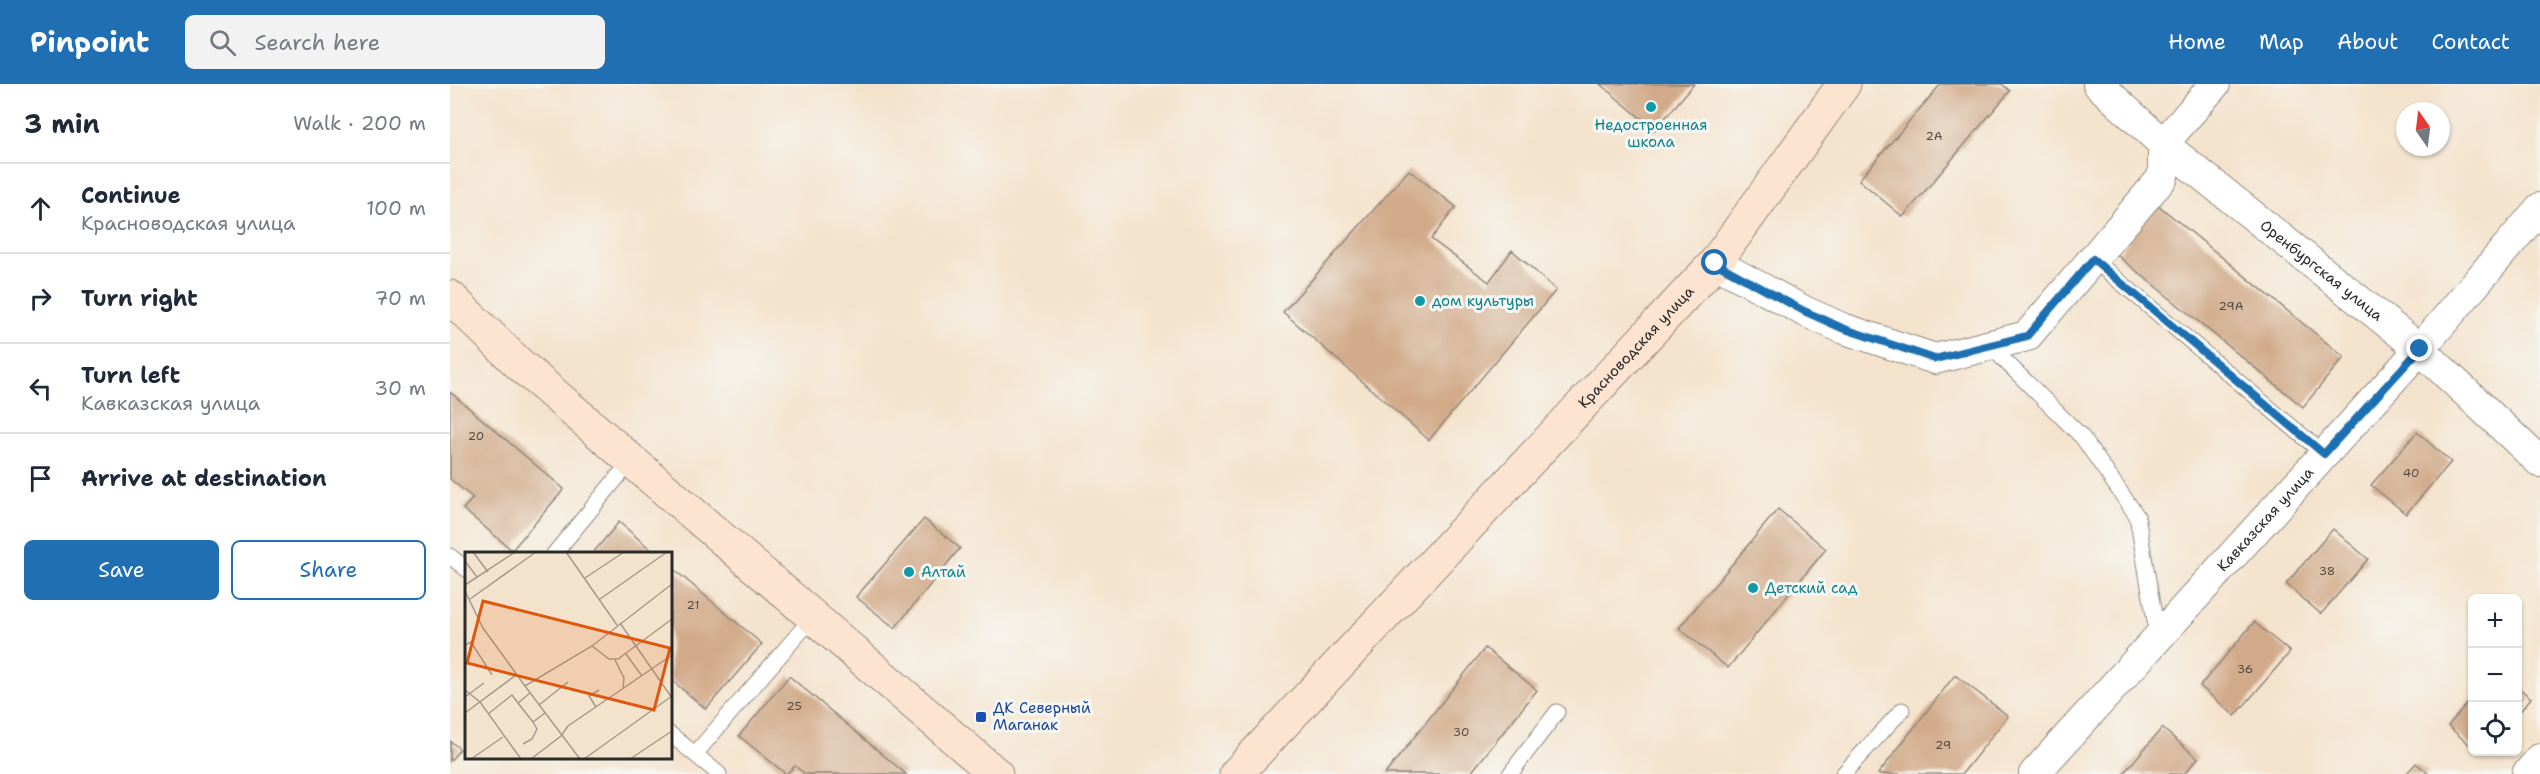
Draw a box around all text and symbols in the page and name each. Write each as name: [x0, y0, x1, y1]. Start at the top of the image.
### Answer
search box: [185, 15, 605, 69]
text: Pinpoint: [30, 23, 149, 61]
icon: search: [206, 26, 239, 59]
text: Search here: [254, 28, 380, 57]
text: Home: [2168, 28, 2226, 56]
text: Map: [2259, 28, 2304, 56]
text: About: [2337, 28, 2398, 56]
text: Contact: [2431, 28, 2510, 56]
marker: Недостроенная школа: [1644, 100, 1658, 114]
north arrow: [2396, 102, 2450, 156]
text: 3 min: [24, 106, 100, 141]
text: Walk · 200 m: [293, 110, 426, 136]
place label: Недостроенная школа: [1594, 115, 1708, 152]
house number: 2А: [1925, 128, 1943, 144]
text: Continue: [81, 181, 181, 210]
icon: ahead: [24, 192, 57, 225]
text: 100 m: [366, 195, 426, 221]
text: Красноводская улица: [81, 210, 296, 236]
street label: Оренбургская улица: [2256, 215, 2387, 326]
route start: [1701, 249, 1727, 275]
street label: Красноводская улица: [1574, 281, 1699, 413]
icon: right: [24, 282, 57, 315]
text: Turn right: [81, 284, 198, 313]
text: 70 m: [374, 285, 426, 311]
place label: дом культуры: [1432, 291, 1534, 311]
marker: дом культуры: [1413, 294, 1427, 308]
house number: 29А: [2219, 298, 2244, 314]
route end: [2406, 335, 2432, 361]
text: Turn left: [81, 361, 180, 390]
icon: left: [24, 372, 57, 405]
text: 30 m: [374, 375, 426, 401]
text: Кавказская улица: [81, 390, 260, 416]
house number: 20: [468, 428, 484, 444]
icon: arrive: [24, 462, 57, 495]
street label: Кавказская улица: [2213, 462, 2318, 576]
text: Arrive at destination: [81, 464, 327, 493]
house number: 40: [2403, 465, 2419, 481]
button: Save: [24, 540, 219, 600]
button: Share: [231, 540, 426, 600]
inset map: [465, 552, 672, 759]
place label: Алтай: [921, 562, 966, 582]
house number: 38: [2319, 563, 2335, 579]
marker: Алтай: [902, 565, 916, 579]
place label: Детский сад: [1765, 578, 1858, 598]
marker: Детский сад: [1746, 581, 1760, 595]
map controls: [2468, 594, 2522, 756]
button: +: [2468, 594, 2522, 648]
house number: 21: [687, 597, 699, 613]
button: −: [2468, 648, 2522, 702]
house number: 36: [2237, 661, 2253, 677]
house number: 25: [786, 698, 802, 714]
place label: ДК Северный Маганак: [993, 698, 1091, 735]
button: locate: [2468, 702, 2522, 756]
marker: ДК Северный Маганак: [974, 710, 988, 724]
house number: 30: [1453, 724, 1469, 740]
house number: 29: [1935, 737, 1951, 753]

